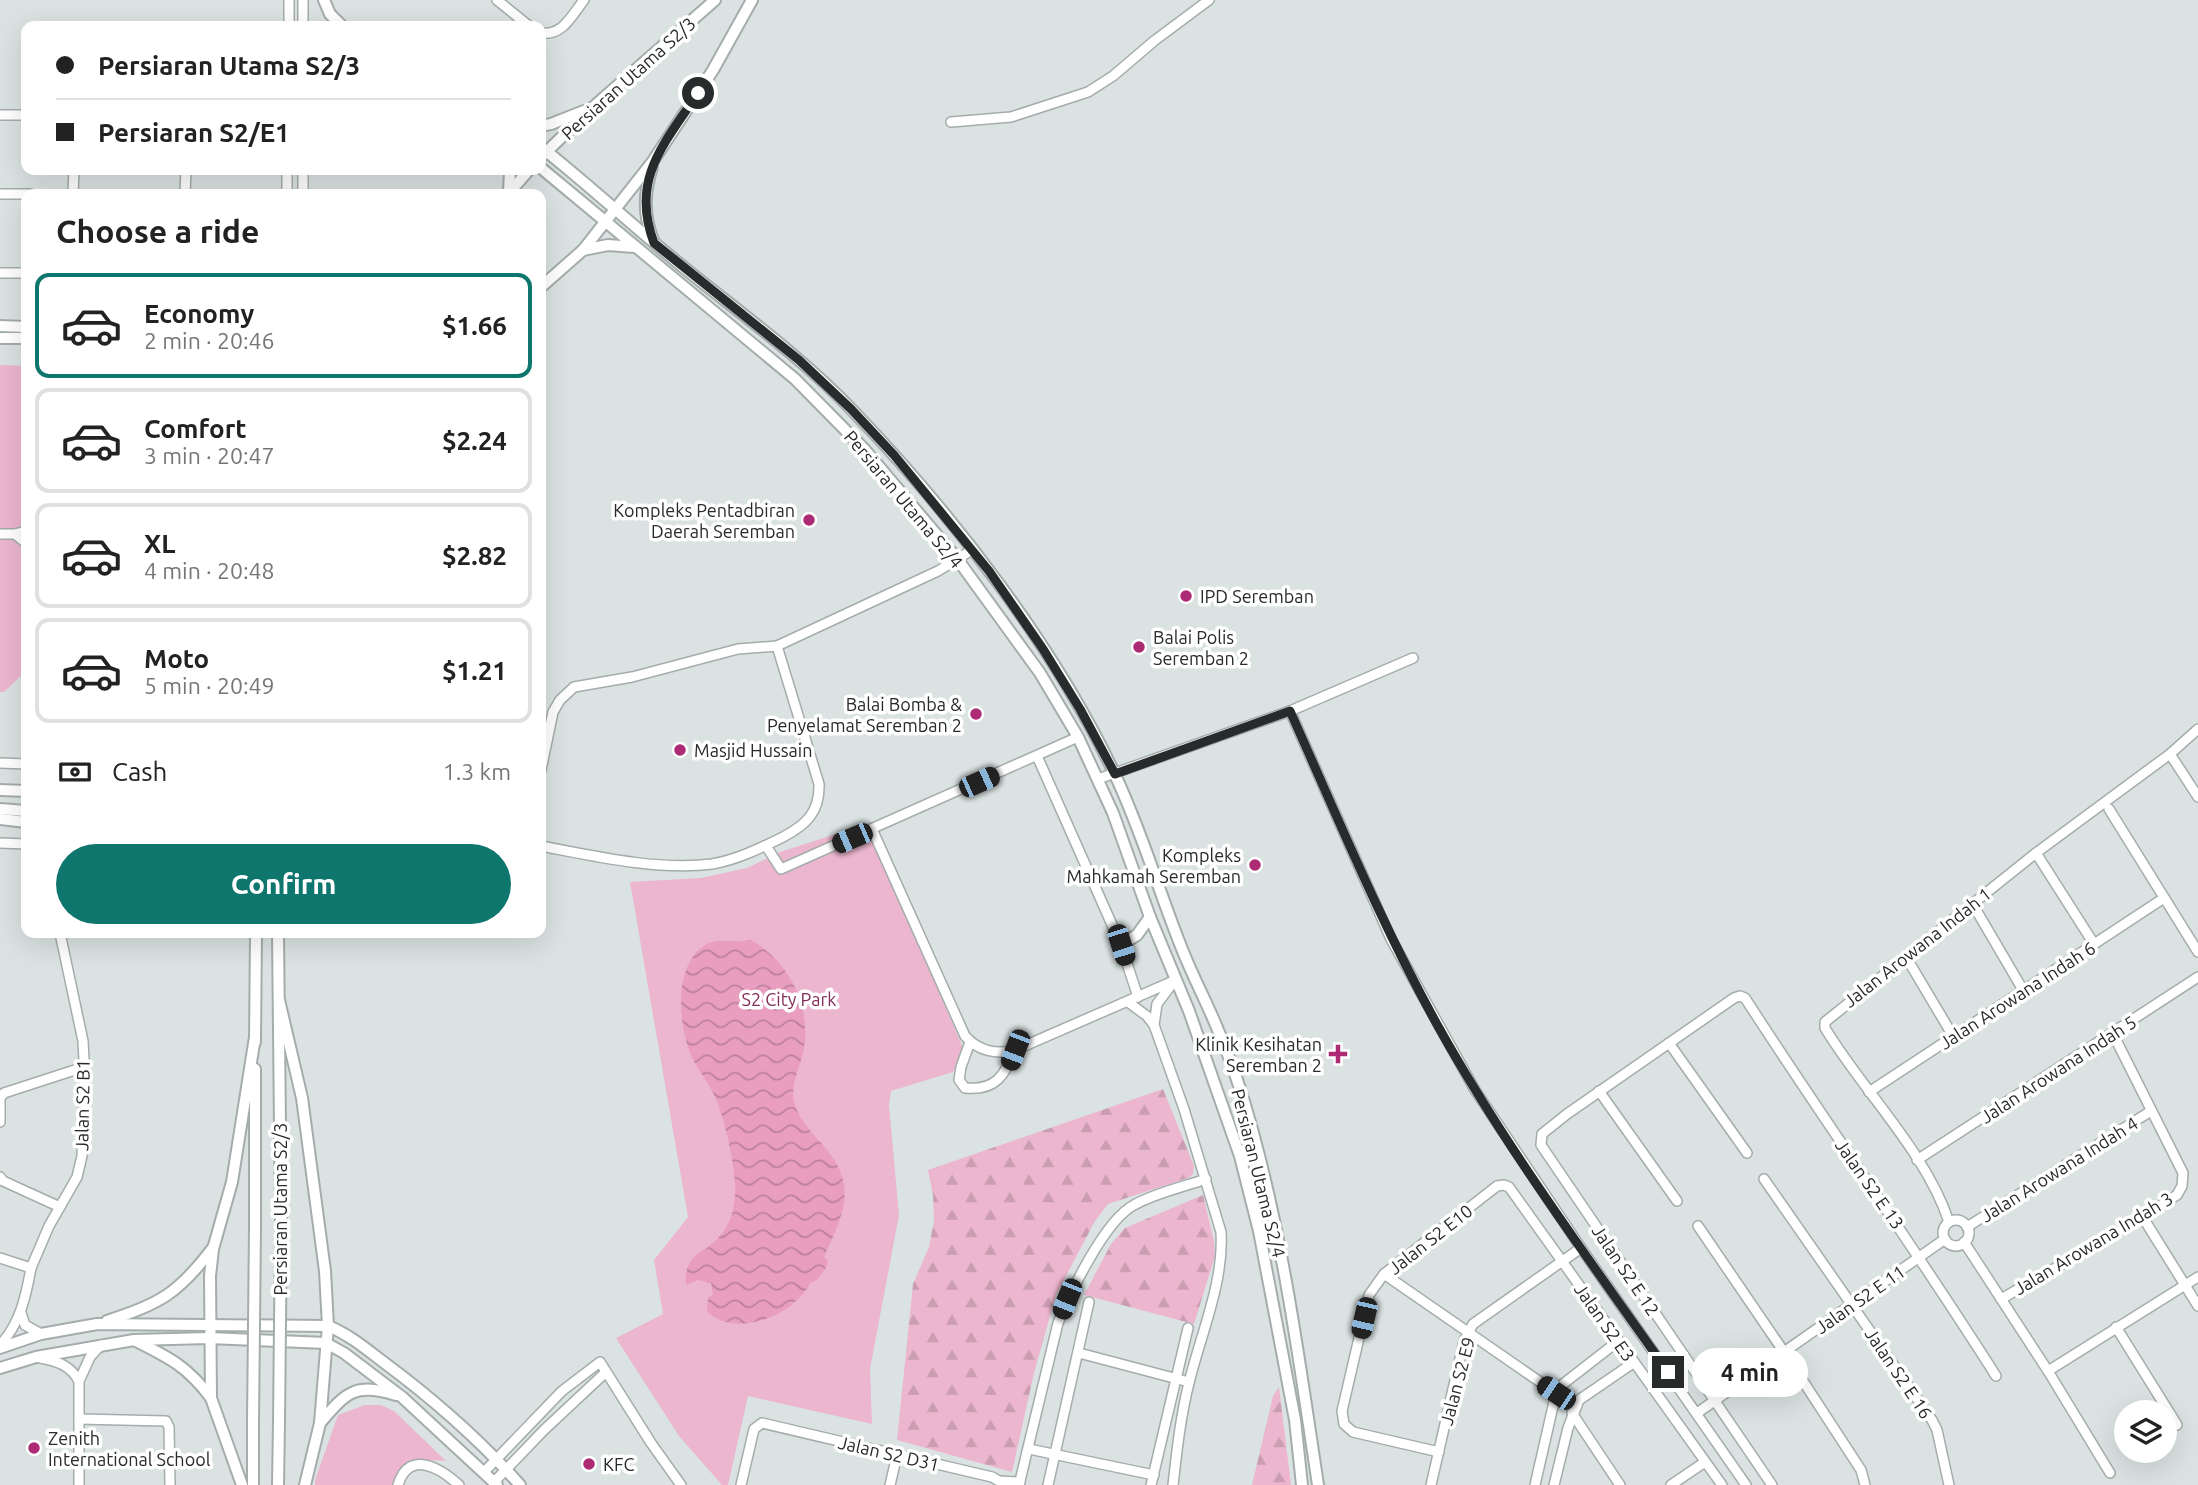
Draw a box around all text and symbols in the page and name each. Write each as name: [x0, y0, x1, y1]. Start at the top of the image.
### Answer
street label: Persiaran Utama S2/3: [557, 13, 699, 143]
text: Persiaran Utama S2/3: [98, 51, 360, 80]
route start: [682, 77, 714, 109]
text: Persiaran S2/E1: [98, 118, 290, 147]
text: Choose a ride: [56, 213, 259, 249]
icon: car: [60, 294, 123, 357]
text: Economy: [144, 299, 254, 328]
text: $1.66: [442, 311, 507, 340]
text: 2 min · 20:46: [144, 328, 275, 353]
icon: car: [60, 409, 123, 472]
text: Comfort: [144, 414, 247, 443]
text: $2.24: [442, 426, 507, 455]
street label: Persiaran Utama S2/4: [841, 426, 967, 572]
text: 3 min · 20:47: [144, 443, 275, 468]
place label: Kompleks Pentadbiran Daerah Seremban: [613, 500, 795, 541]
marker: Kompleks Pentadbiran Daerah Seremban: [801, 512, 817, 528]
icon: car: [60, 524, 123, 587]
text: XL: [144, 529, 175, 558]
text: $2.82: [442, 541, 507, 570]
text: 4 min · 20:48: [144, 558, 275, 583]
place label: IPD Seremban: [1200, 586, 1314, 606]
marker: IPD Seremban: [1178, 588, 1194, 604]
place label: Balai Polis Seremban 2: [1153, 627, 1249, 668]
icon: car: [60, 639, 123, 702]
marker: Balai Polis Seremban 2: [1131, 639, 1147, 655]
text: Moto: [144, 644, 209, 673]
text: $1.21: [442, 656, 507, 685]
text: 5 min · 20:49: [144, 673, 275, 698]
place label: Balai Bomba & Penyelamat Seremban 2: [767, 694, 962, 735]
marker: Balai Bomba & Penyelamat Seremban 2: [968, 706, 984, 722]
place label: Masjid Hussain: [694, 740, 812, 760]
marker: Masjid Hussain: [672, 742, 688, 758]
icon: cash: [56, 753, 94, 791]
text: Cash: [112, 757, 167, 786]
text: 1.3 km: [443, 759, 511, 784]
car: [956, 764, 1003, 800]
car: [829, 820, 876, 856]
button: Confirm: [56, 844, 511, 924]
place label: Kompleks Mahkamah Seremban: [1067, 845, 1241, 886]
marker: Kompleks Mahkamah Seremban: [1247, 857, 1263, 873]
street label: Jalan Arowana Indah 1: [1839, 883, 1995, 1011]
car: [1105, 922, 1138, 968]
street label: Jalan Arowana Indah 6: [1935, 937, 2099, 1053]
park label: S2 City Park: [742, 989, 836, 1009]
street label: Jalan Arowana Indah 5: [1976, 1011, 2140, 1127]
car: [998, 1027, 1033, 1073]
place label: Klinik Kesihatan Seremban 2: [1195, 1034, 1322, 1075]
marker: Klinik Kesihatan Seremban 2: [1328, 1044, 1348, 1064]
street label: Jalan S2 B1: [71, 1059, 93, 1151]
street label: Persiaran Utama S2/4: [1228, 1087, 1290, 1259]
street label: Jalan Arowana Indah 4: [1977, 1112, 2141, 1226]
street label: Persiaran Utama S2/3: [270, 1123, 290, 1295]
street label: Jalan S2 E 13: [1832, 1135, 1908, 1233]
street label: Jalan Arowana Indah 3: [2010, 1188, 2176, 1298]
street label: Jalan S2 E10: [1384, 1200, 1476, 1278]
street label: Jalan S2 E 12: [1588, 1221, 1664, 1319]
street label: Jalan S2 E 11: [1811, 1261, 1909, 1337]
car: [1050, 1276, 1085, 1322]
street label: Jalan S2 E3: [1571, 1279, 1639, 1365]
car: [1350, 1295, 1379, 1341]
street label: Jalan S2 E 16: [1861, 1324, 1937, 1422]
street label: Jalan S2 E9: [1436, 1335, 1478, 1427]
callout: 4 min: [1692, 1348, 1808, 1396]
route end: [1652, 1356, 1684, 1388]
text: 4 min: [1721, 1360, 1779, 1385]
car: [1533, 1373, 1580, 1413]
map controls: [2114, 1400, 2177, 1463]
button: layers: [2114, 1400, 2177, 1463]
place label: Zenith International School: [48, 1428, 211, 1469]
street label: Jalan S2 D31: [836, 1432, 942, 1474]
marker: Zenith International School: [26, 1440, 42, 1456]
place label: KFC: [603, 1454, 634, 1474]
marker: KFC: [581, 1456, 597, 1472]

